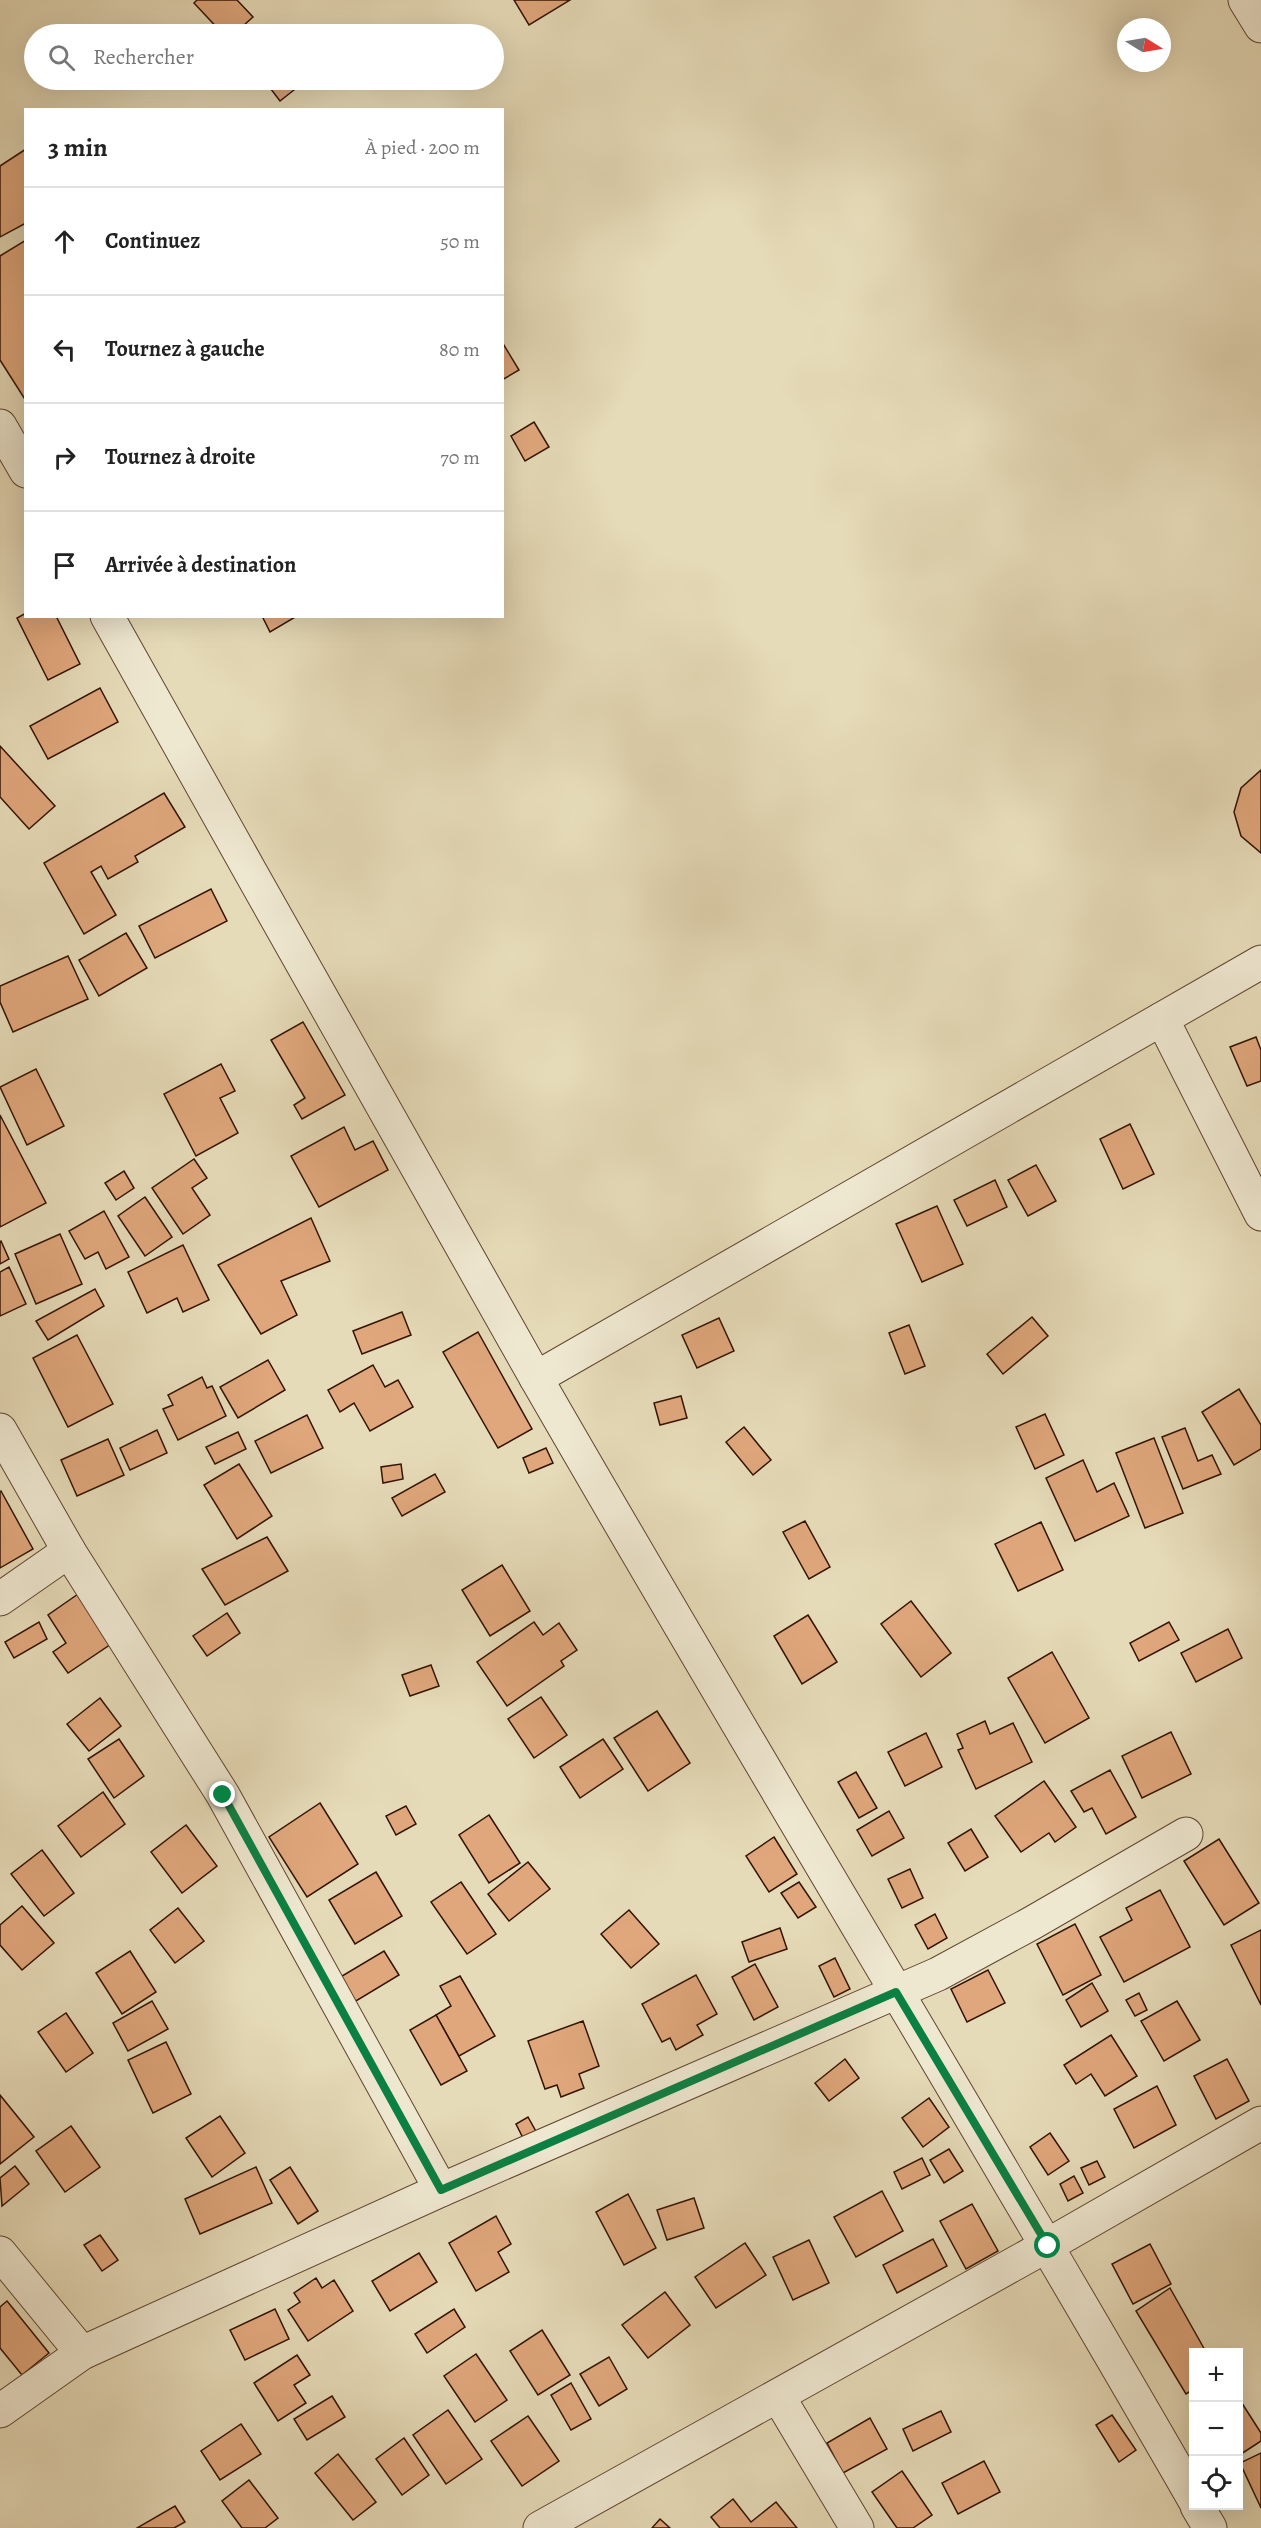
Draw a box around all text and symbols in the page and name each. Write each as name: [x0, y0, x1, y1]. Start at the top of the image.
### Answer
north arrow: [1117, 18, 1171, 72]
search box: [24, 24, 504, 90]
icon: search: [45, 41, 78, 74]
text: Rechercher: [93, 42, 194, 72]
text: 3 min: [48, 130, 108, 165]
text: À pied · 200 m: [365, 134, 480, 161]
icon: ahead: [48, 225, 81, 258]
text: Continuez: [105, 226, 200, 256]
text: 50 m: [440, 228, 480, 255]
icon: left: [48, 333, 81, 366]
text: Tournez à gauche: [105, 334, 265, 364]
text: 80 m: [439, 336, 480, 363]
icon: right: [48, 441, 81, 474]
text: Tournez à droite: [105, 442, 256, 472]
text: 70 m: [440, 444, 480, 471]
icon: arrive: [48, 549, 81, 582]
text: Arrivée à destination: [105, 550, 296, 580]
route end: [209, 1781, 235, 1807]
route start: [1034, 2232, 1060, 2258]
map controls: [1189, 2348, 1243, 2510]
button: +: [1189, 2348, 1243, 2402]
button: −: [1189, 2402, 1243, 2456]
button: locate: [1189, 2456, 1243, 2510]

